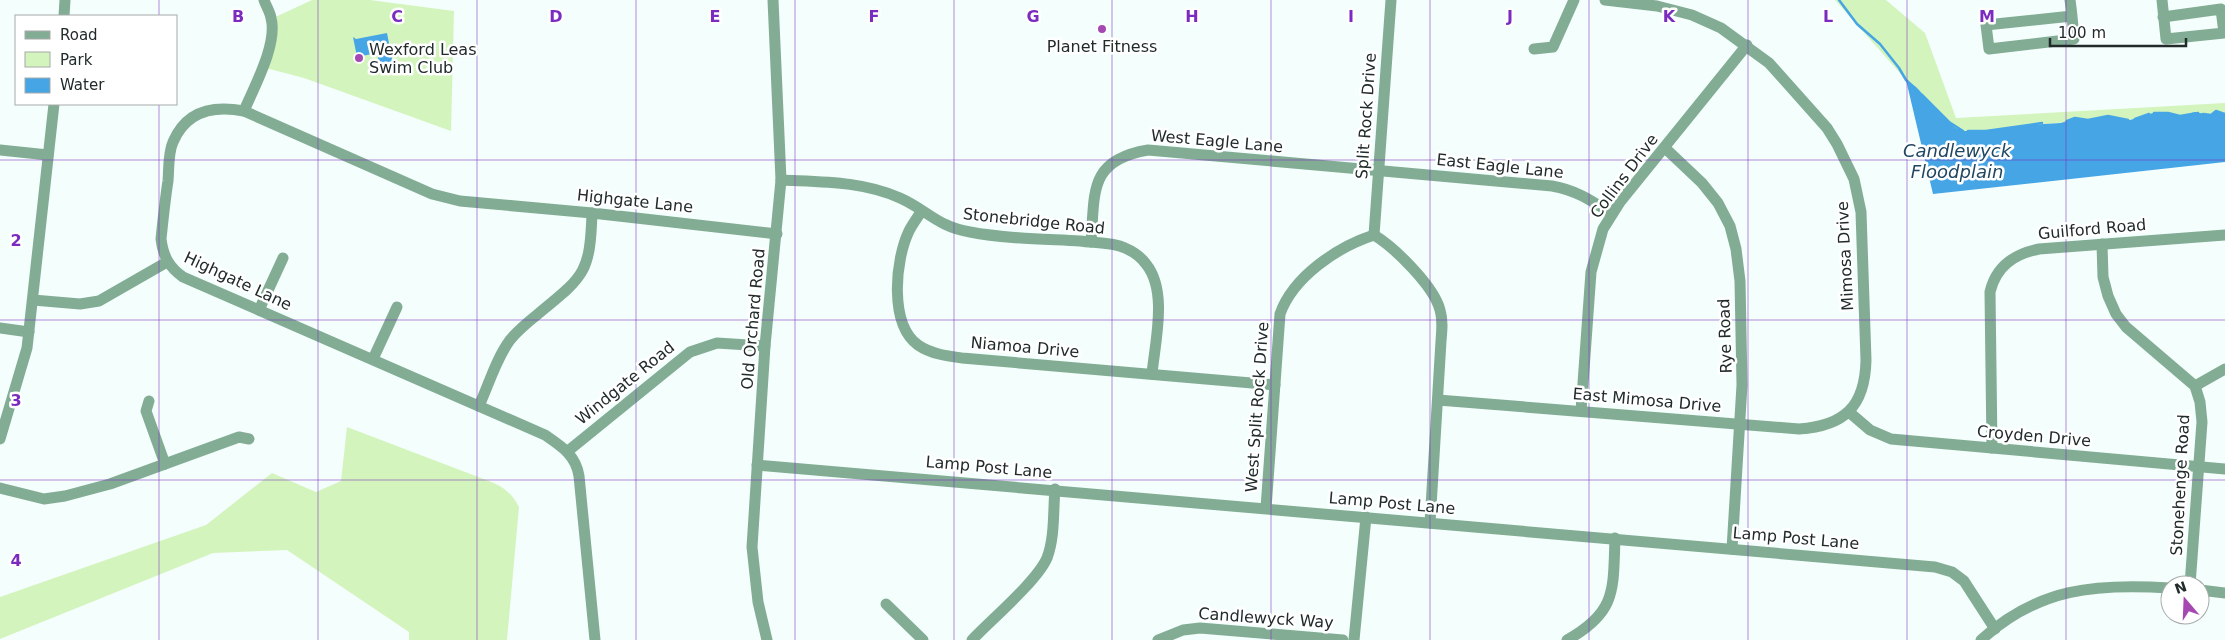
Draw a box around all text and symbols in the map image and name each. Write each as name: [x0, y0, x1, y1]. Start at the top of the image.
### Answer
text: B: [232, 7, 244, 26]
text: C: [391, 7, 403, 26]
text: D: [549, 7, 563, 26]
text: E: [710, 7, 720, 26]
text: F: [869, 7, 879, 26]
text: G: [1026, 7, 1040, 26]
text: H: [1185, 7, 1199, 26]
text: I: [1348, 7, 1354, 26]
text: J: [1506, 7, 1513, 26]
text: K: [1663, 7, 1676, 26]
text: L: [1823, 7, 1833, 26]
text: M: [1979, 7, 1995, 26]
legend: [15, 15, 178, 105]
scale bar: [2050, 15, 2186, 47]
marker: Planet Fitness: [1096, 23, 1108, 35]
text: 100 m: [2058, 24, 2106, 42]
text: Road: [60, 26, 98, 44]
place label: Planet Fitness: [1047, 37, 1157, 56]
place label: Wexford Leas Swim Club: [369, 40, 477, 77]
text: Park: [60, 51, 93, 69]
marker: Wexford Leas Swim Club: [353, 52, 365, 64]
street label: Split Rock Drive: [1352, 52, 1380, 180]
text: Water: [60, 76, 105, 94]
street label: West Eagle Lane: [1150, 126, 1284, 156]
street label: Collins Drive: [1586, 130, 1662, 222]
water label: Candlewyck Floodplain: [1903, 140, 2013, 182]
street label: East Eagle Lane: [1435, 150, 1565, 182]
street label: Highgate Lane: [576, 185, 694, 217]
street label: Mimosa Drive: [1833, 201, 1857, 311]
street label: Stonebridge Road: [962, 204, 1106, 238]
street label: Guilford Road: [2037, 215, 2147, 243]
text: 2: [10, 231, 22, 250]
street label: Highgate Lane: [181, 248, 295, 314]
street label: Old Orchard Road: [737, 248, 769, 390]
street label: Rye Road: [1714, 298, 1736, 374]
street label: West Split Rock Drive: [1242, 321, 1272, 493]
street label: Niamoa Drive: [970, 333, 1080, 361]
street label: Windgate Road: [572, 337, 678, 429]
street label: East Mimosa Drive: [1572, 384, 1722, 416]
text: 3: [10, 391, 22, 410]
street label: Stonehenge Road: [2167, 414, 2193, 556]
street label: Croyden Drive: [1976, 422, 2092, 450]
street label: Lamp Post Lane: [925, 452, 1053, 482]
street label: Lamp Post Lane: [1328, 488, 1456, 518]
street label: Lamp Post Lane: [1732, 523, 1860, 553]
text: 4: [10, 551, 22, 570]
north arrow: [2160, 575, 2210, 625]
text: N: [2173, 578, 2189, 597]
street label: Candlewyck Way: [1198, 604, 1334, 632]

